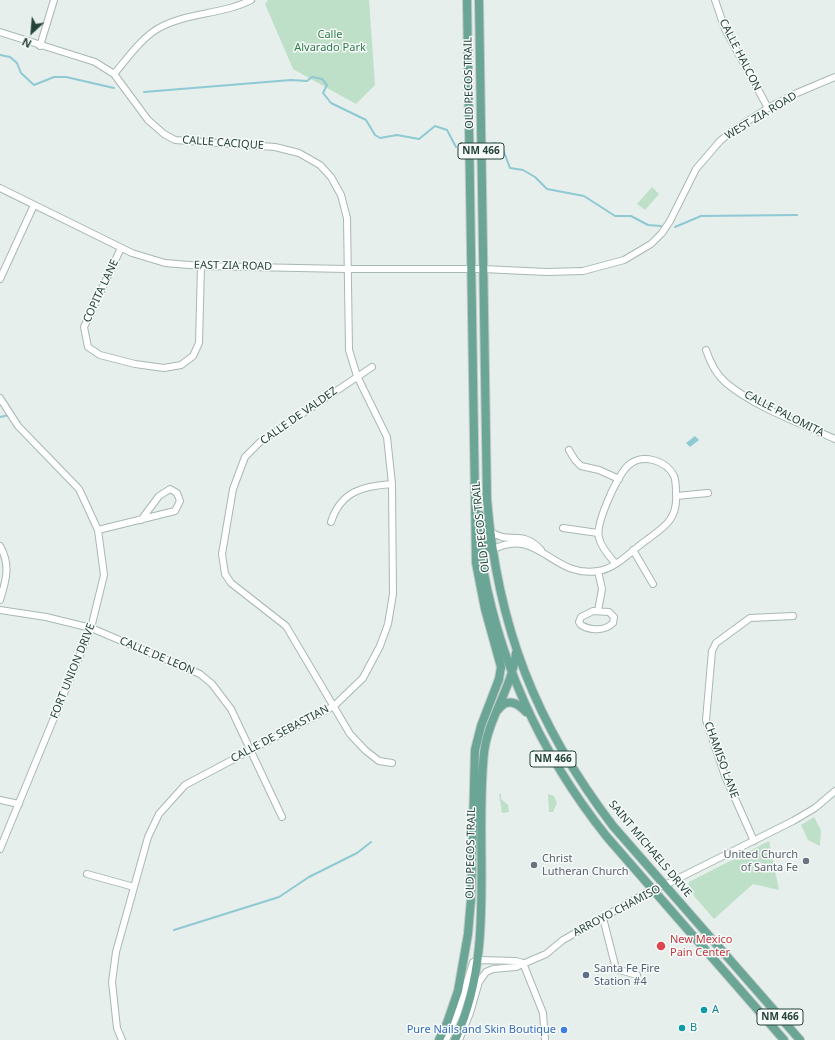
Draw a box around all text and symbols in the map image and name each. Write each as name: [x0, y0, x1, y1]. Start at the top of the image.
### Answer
north arrow: [12, 12, 52, 52]
street label: CALLE HALCON: [716, 17, 764, 93]
park label: Calle Alvarado Park: [294, 28, 366, 54]
text: N: [19, 35, 34, 52]
street label: OLD PECOS TRAIL: [462, 37, 476, 129]
street label: WEST ZIA ROAD: [723, 89, 799, 143]
street label: CALLE CACIQUE: [182, 134, 264, 152]
road number: NM 466: [458, 143, 504, 159]
street label: COPITA LANE: [81, 257, 121, 325]
street label: EAST ZIA ROAD: [194, 259, 272, 273]
street label: CALLE DE VALDEZ: [258, 385, 340, 447]
street label: CALLE PALOMITA: [742, 388, 826, 440]
street label: OLD PECOS TRAIL: [470, 481, 492, 573]
street label: FORT UNION DRIVE: [48, 622, 98, 720]
street label: CALLE DE LEON: [117, 634, 197, 678]
street label: CALLE DE SEBASTIAN: [229, 703, 331, 765]
street label: CHAMISO LANE: [701, 720, 741, 800]
road number: NM 466: [530, 751, 576, 767]
street label: SAINT MICHAELS DRIVE: [606, 798, 694, 900]
street label: OLD PECOS TRAIL: [464, 807, 478, 899]
place label: United Church of Santa Fe: [724, 848, 798, 874]
place label: Christ Lutheran Church: [542, 852, 629, 878]
marker: United Church of Santa Fe: [801, 856, 811, 866]
marker: Christ Lutheran Church: [529, 860, 539, 870]
street label: ARROYO CHAMISO: [571, 882, 663, 940]
place label: New Mexico Pain Center: [670, 933, 732, 959]
marker: New Mexico Pain Center: [655, 940, 667, 952]
place label: Santa Fe Fire Station #4: [594, 962, 660, 988]
marker: Santa Fe Fire Station #4: [581, 970, 591, 980]
place label: A: [712, 1003, 719, 1017]
marker: A: [699, 1005, 709, 1015]
road number: NM 466: [757, 1009, 803, 1025]
place label: B: [690, 1021, 697, 1035]
place label: Pure Nails and Skin Boutique: [407, 1023, 556, 1037]
marker: B: [677, 1023, 687, 1033]
marker: Pure Nails and Skin Boutique: [559, 1025, 569, 1035]

